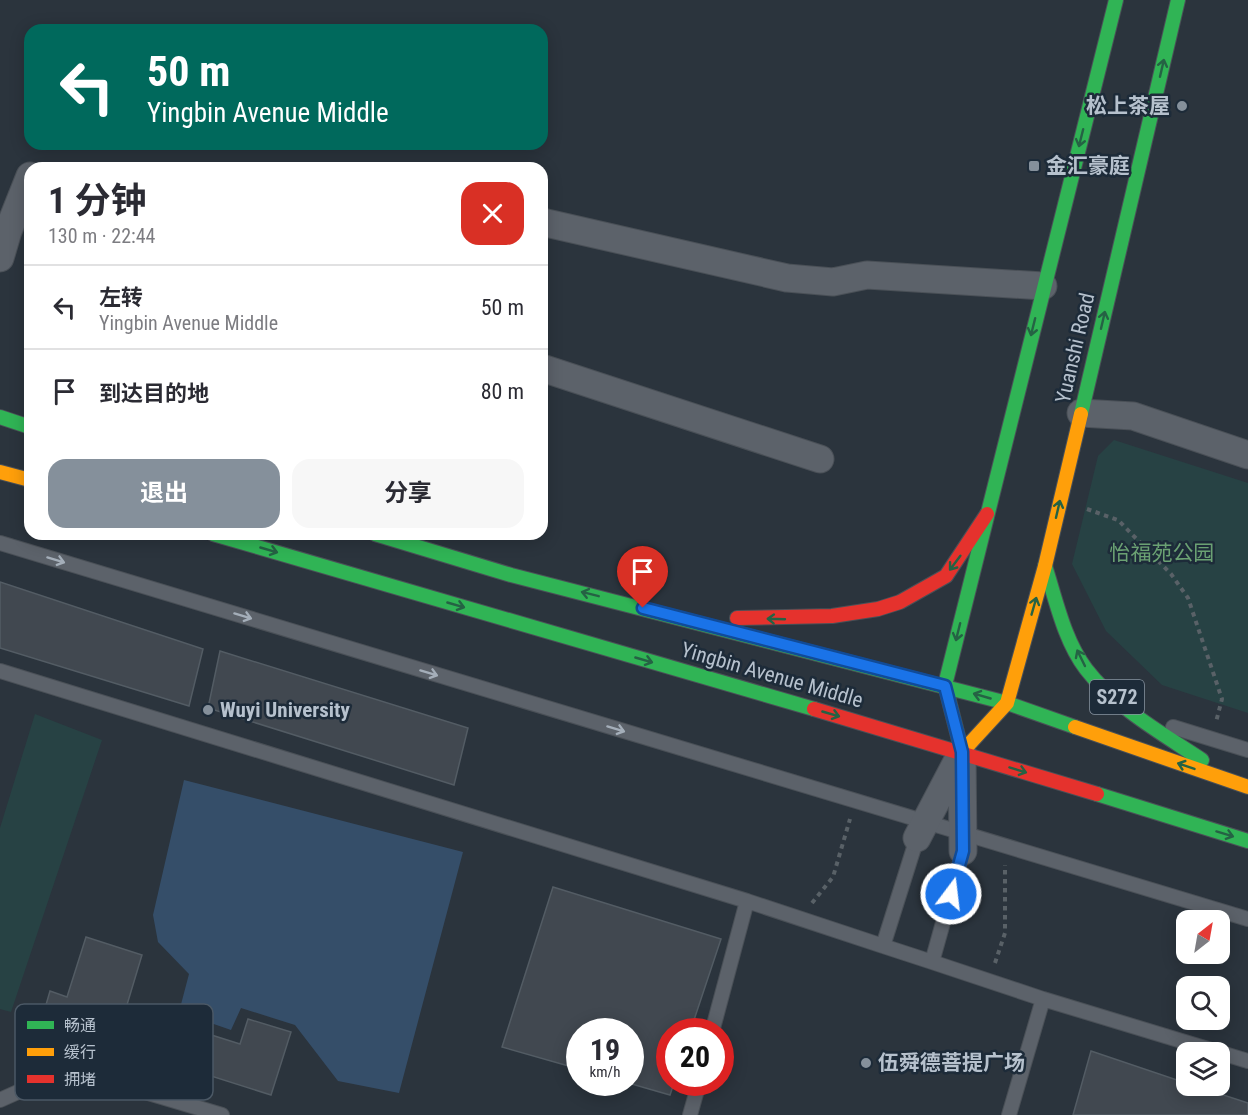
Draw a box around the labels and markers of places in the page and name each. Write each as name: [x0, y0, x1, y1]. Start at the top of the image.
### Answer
place label: 松上茶屋: [1086, 94, 1170, 118]
marker: 松上茶屋: [1175, 99, 1189, 113]
place label: 金汇豪庭: [1046, 154, 1130, 178]
marker: 金汇豪庭: [1027, 159, 1041, 173]
pin: [617, 546, 668, 608]
place label: Wuyi University: [220, 698, 351, 722]
marker: Wuyi University: [201, 703, 215, 717]
place label: 伍舜德菩提广场: [878, 1051, 1025, 1075]
marker: 伍舜德菩提广场: [859, 1056, 873, 1070]

